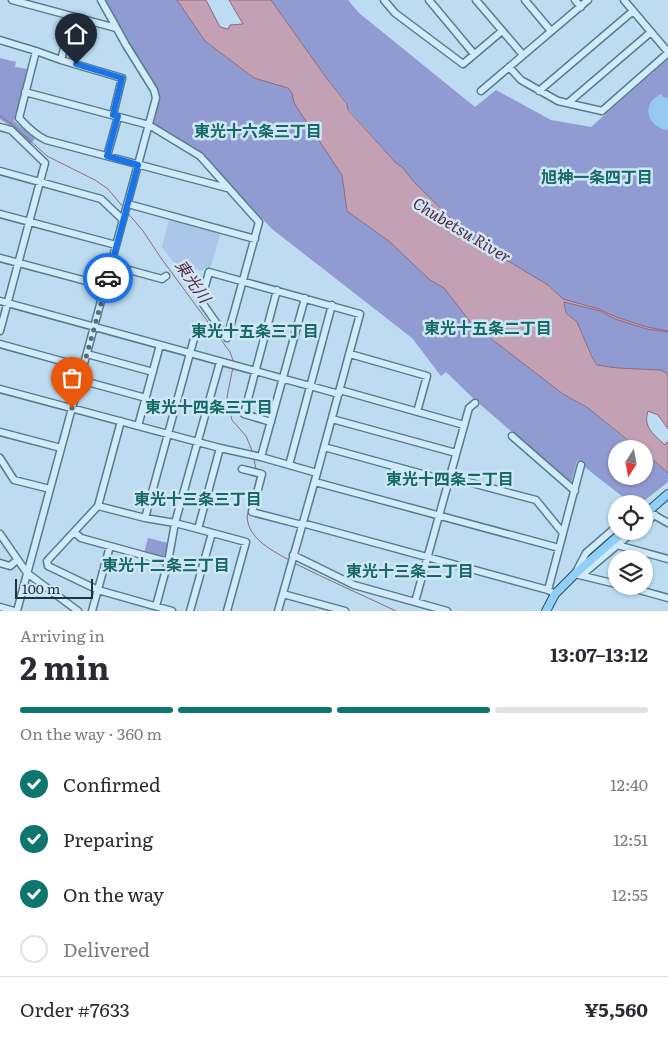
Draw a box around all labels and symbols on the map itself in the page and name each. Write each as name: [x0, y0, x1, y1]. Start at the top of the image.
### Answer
pin: [55, 13, 97, 64]
district label: 東光十六条三丁目: [194, 118, 322, 142]
district label: 旭神一条四丁目: [541, 164, 653, 188]
water label: Chubetsu River: [409, 190, 516, 268]
courier: [83, 253, 133, 303]
water label: 東光川: [170, 254, 219, 309]
district label: 東光十五条二丁目: [424, 315, 552, 339]
district label: 東光十五条三丁目: [191, 318, 319, 342]
pin: [51, 357, 93, 408]
district label: 東光十四条三丁目: [145, 394, 273, 418]
north arrow: [608, 440, 652, 485]
district label: 東光十四条二丁目: [386, 466, 514, 490]
district label: 東光十三条三丁目: [134, 486, 262, 510]
district label: 東光十二条三丁目: [102, 552, 230, 576]
district label: 東光十三条二丁目: [346, 558, 474, 582]
scale bar: [15, 576, 92, 599]

